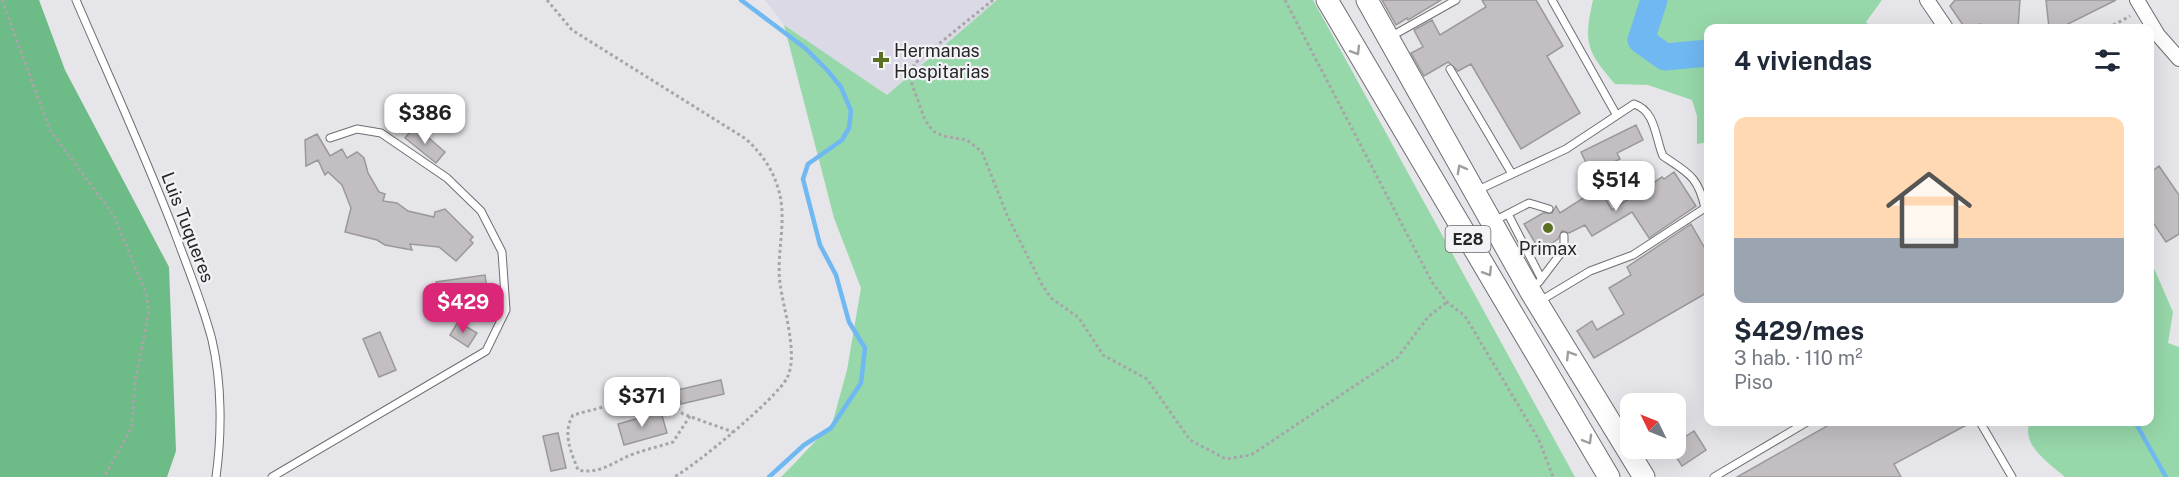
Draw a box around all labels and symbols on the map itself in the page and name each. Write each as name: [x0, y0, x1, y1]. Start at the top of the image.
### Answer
place label: Hermanas Hospitarias: [894, 40, 989, 82]
one-way arrow: [1349, 45, 1360, 55]
marker: Hermanas Hospitarias: [872, 51, 890, 69]
pin: $386: [389, 94, 461, 145]
pin: $514: [1580, 161, 1652, 212]
one-way arrow: [1457, 165, 1468, 175]
street label: Luis Tuqueres: [157, 169, 219, 285]
marker: Primax: [1541, 221, 1555, 235]
road number: E28: [1446, 226, 1490, 252]
place label: Primax: [1519, 238, 1577, 259]
one-way arrow: [1480, 266, 1492, 276]
pin: $429: [427, 283, 499, 334]
one-way arrow: [1566, 351, 1578, 361]
pin: $371: [606, 377, 678, 428]
north arrow: [1620, 393, 1686, 459]
one-way arrow: [1580, 434, 1592, 444]

